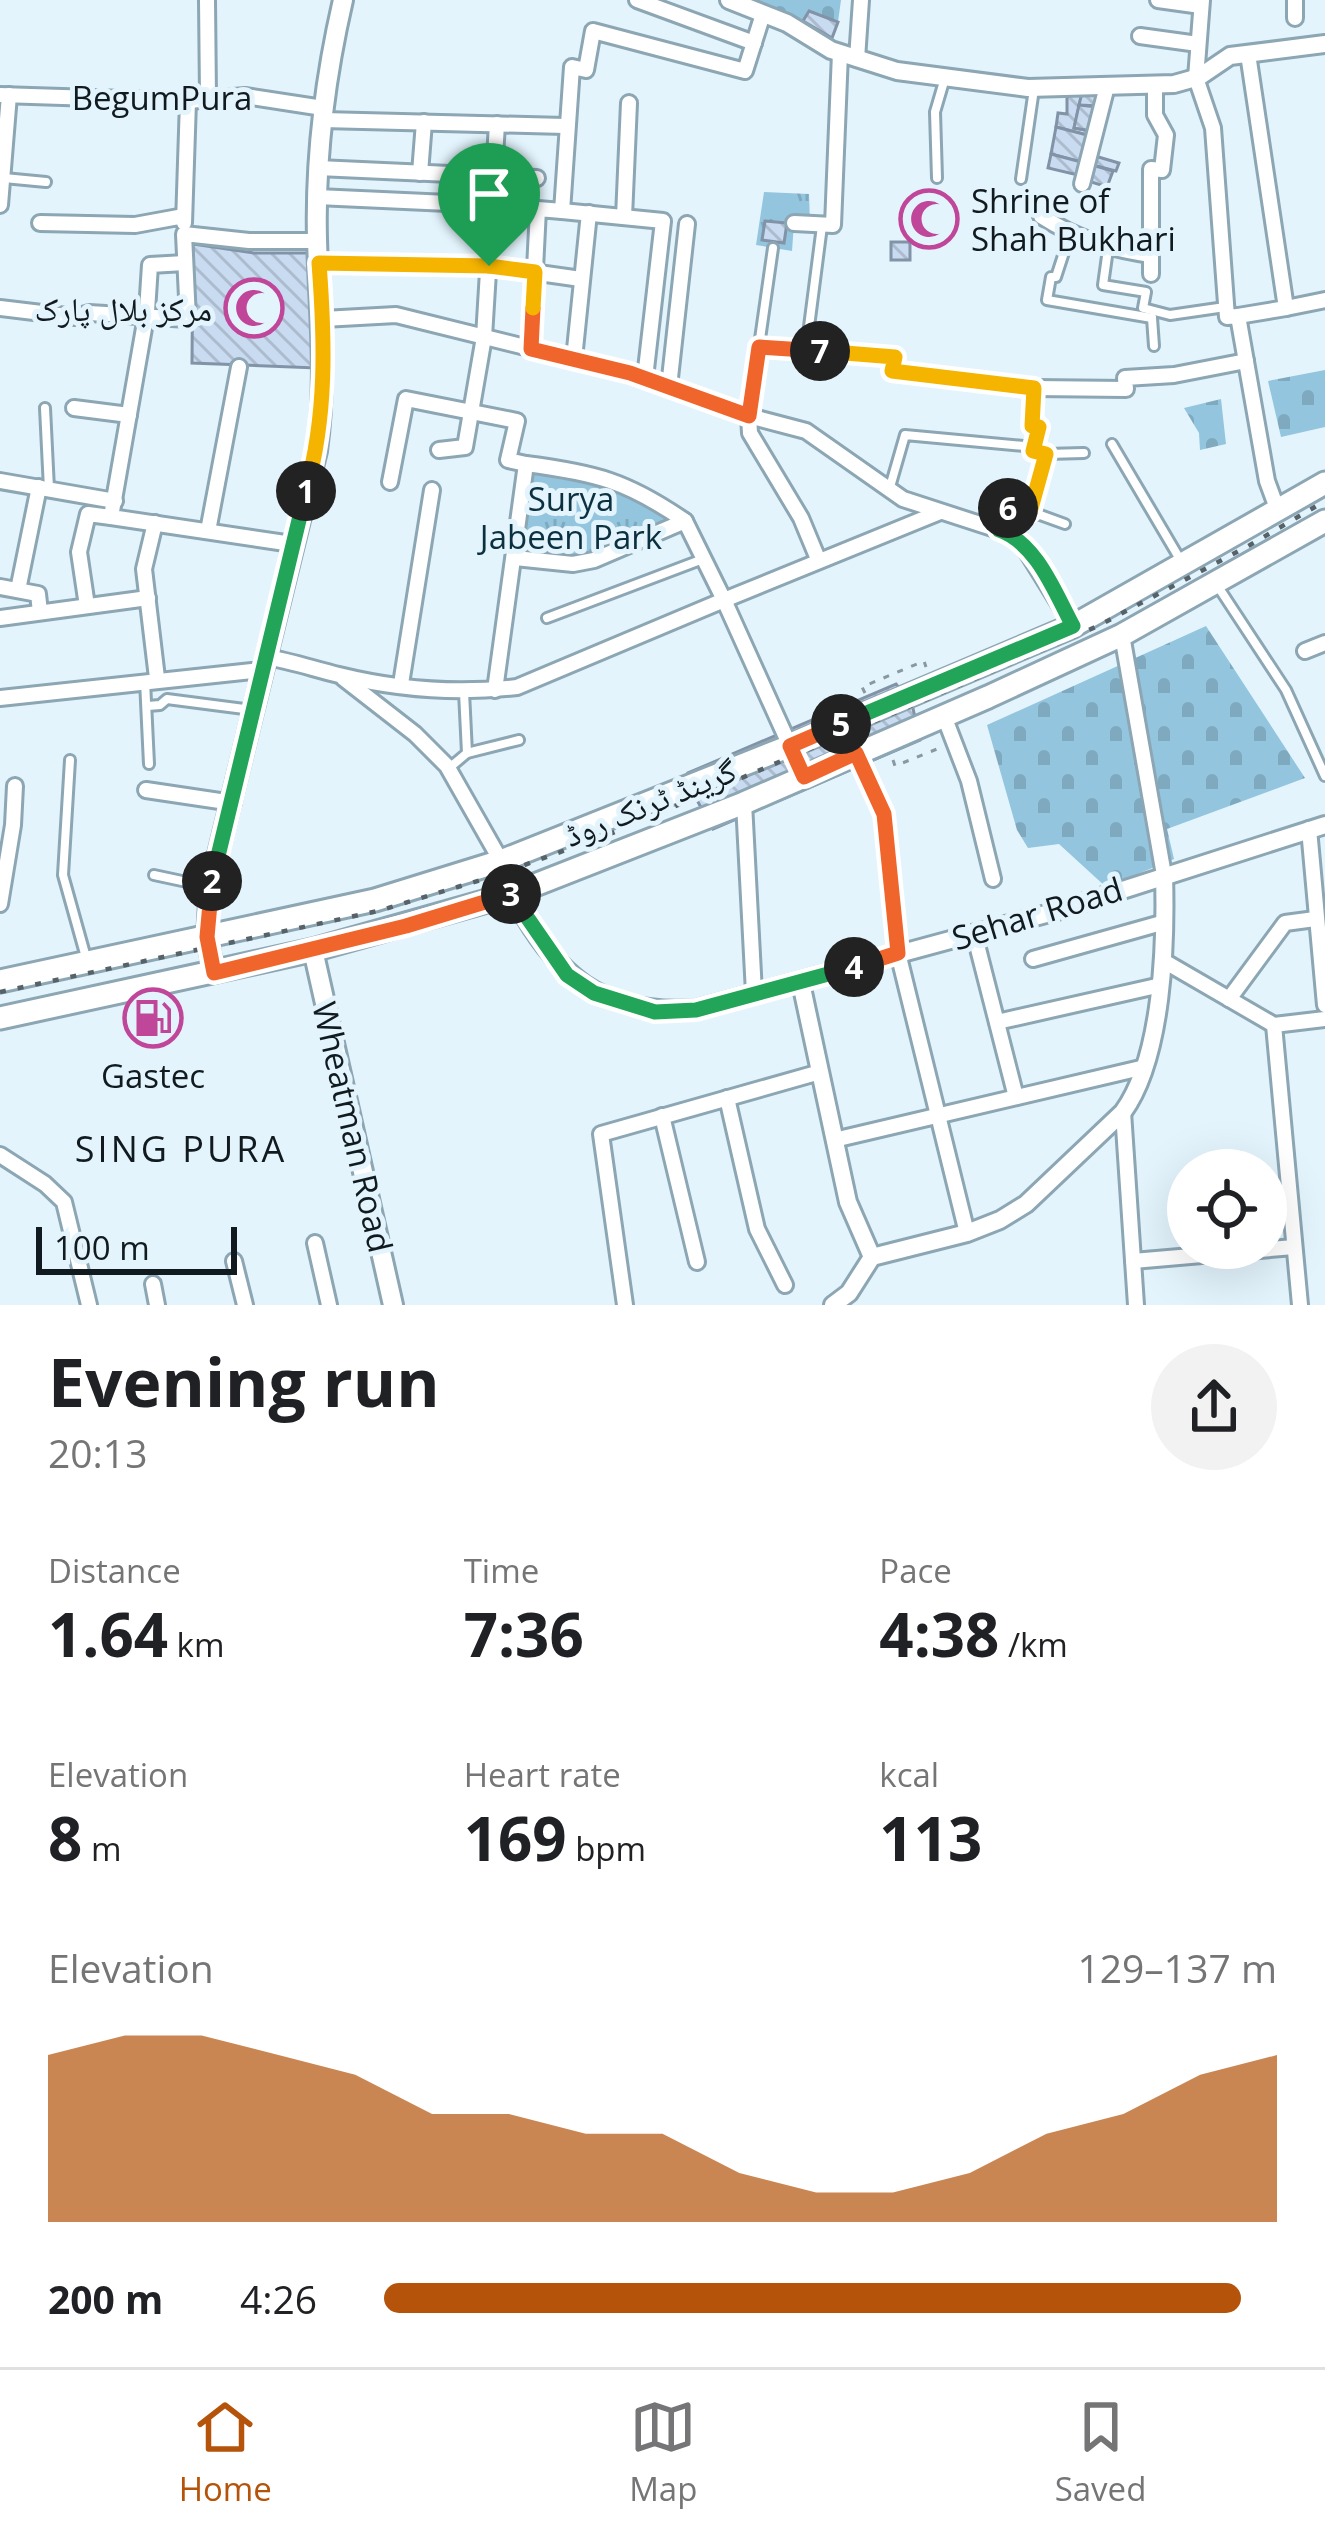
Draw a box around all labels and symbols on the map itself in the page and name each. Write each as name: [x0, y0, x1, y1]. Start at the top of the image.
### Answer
street label: BegumPura: [72, 75, 252, 120]
pin: [438, 143, 540, 266]
place label: Shrine of Shah Bukhari: [971, 178, 1176, 261]
mosque icon: Shrine of Shah Bukhari: [898, 188, 960, 250]
mosque icon: مرکز بلال پارک: [223, 277, 285, 339]
place label: مرکز بلال پارک: [34, 286, 212, 331]
pin: 7: [790, 321, 850, 381]
pin: 1: [276, 461, 336, 521]
park label: Surya Jabeen Park: [477, 476, 663, 559]
pin: 6: [978, 478, 1038, 538]
pin: 5: [811, 694, 871, 754]
street label: گرینڈ ٹرنک روڈ: [557, 747, 743, 857]
pin: 2: [182, 851, 242, 911]
pin: 3: [481, 864, 541, 924]
street label: Sehar Road: [946, 866, 1128, 960]
pin: 4: [824, 937, 884, 997]
fuel station icon: Gastec: [122, 987, 184, 1049]
street label: Wheatman Road: [302, 997, 404, 1257]
place label: Gastec: [101, 1053, 205, 1098]
district label: SING PURA: [75, 1124, 287, 1173]
scale bar: [36, 1221, 237, 1274]

